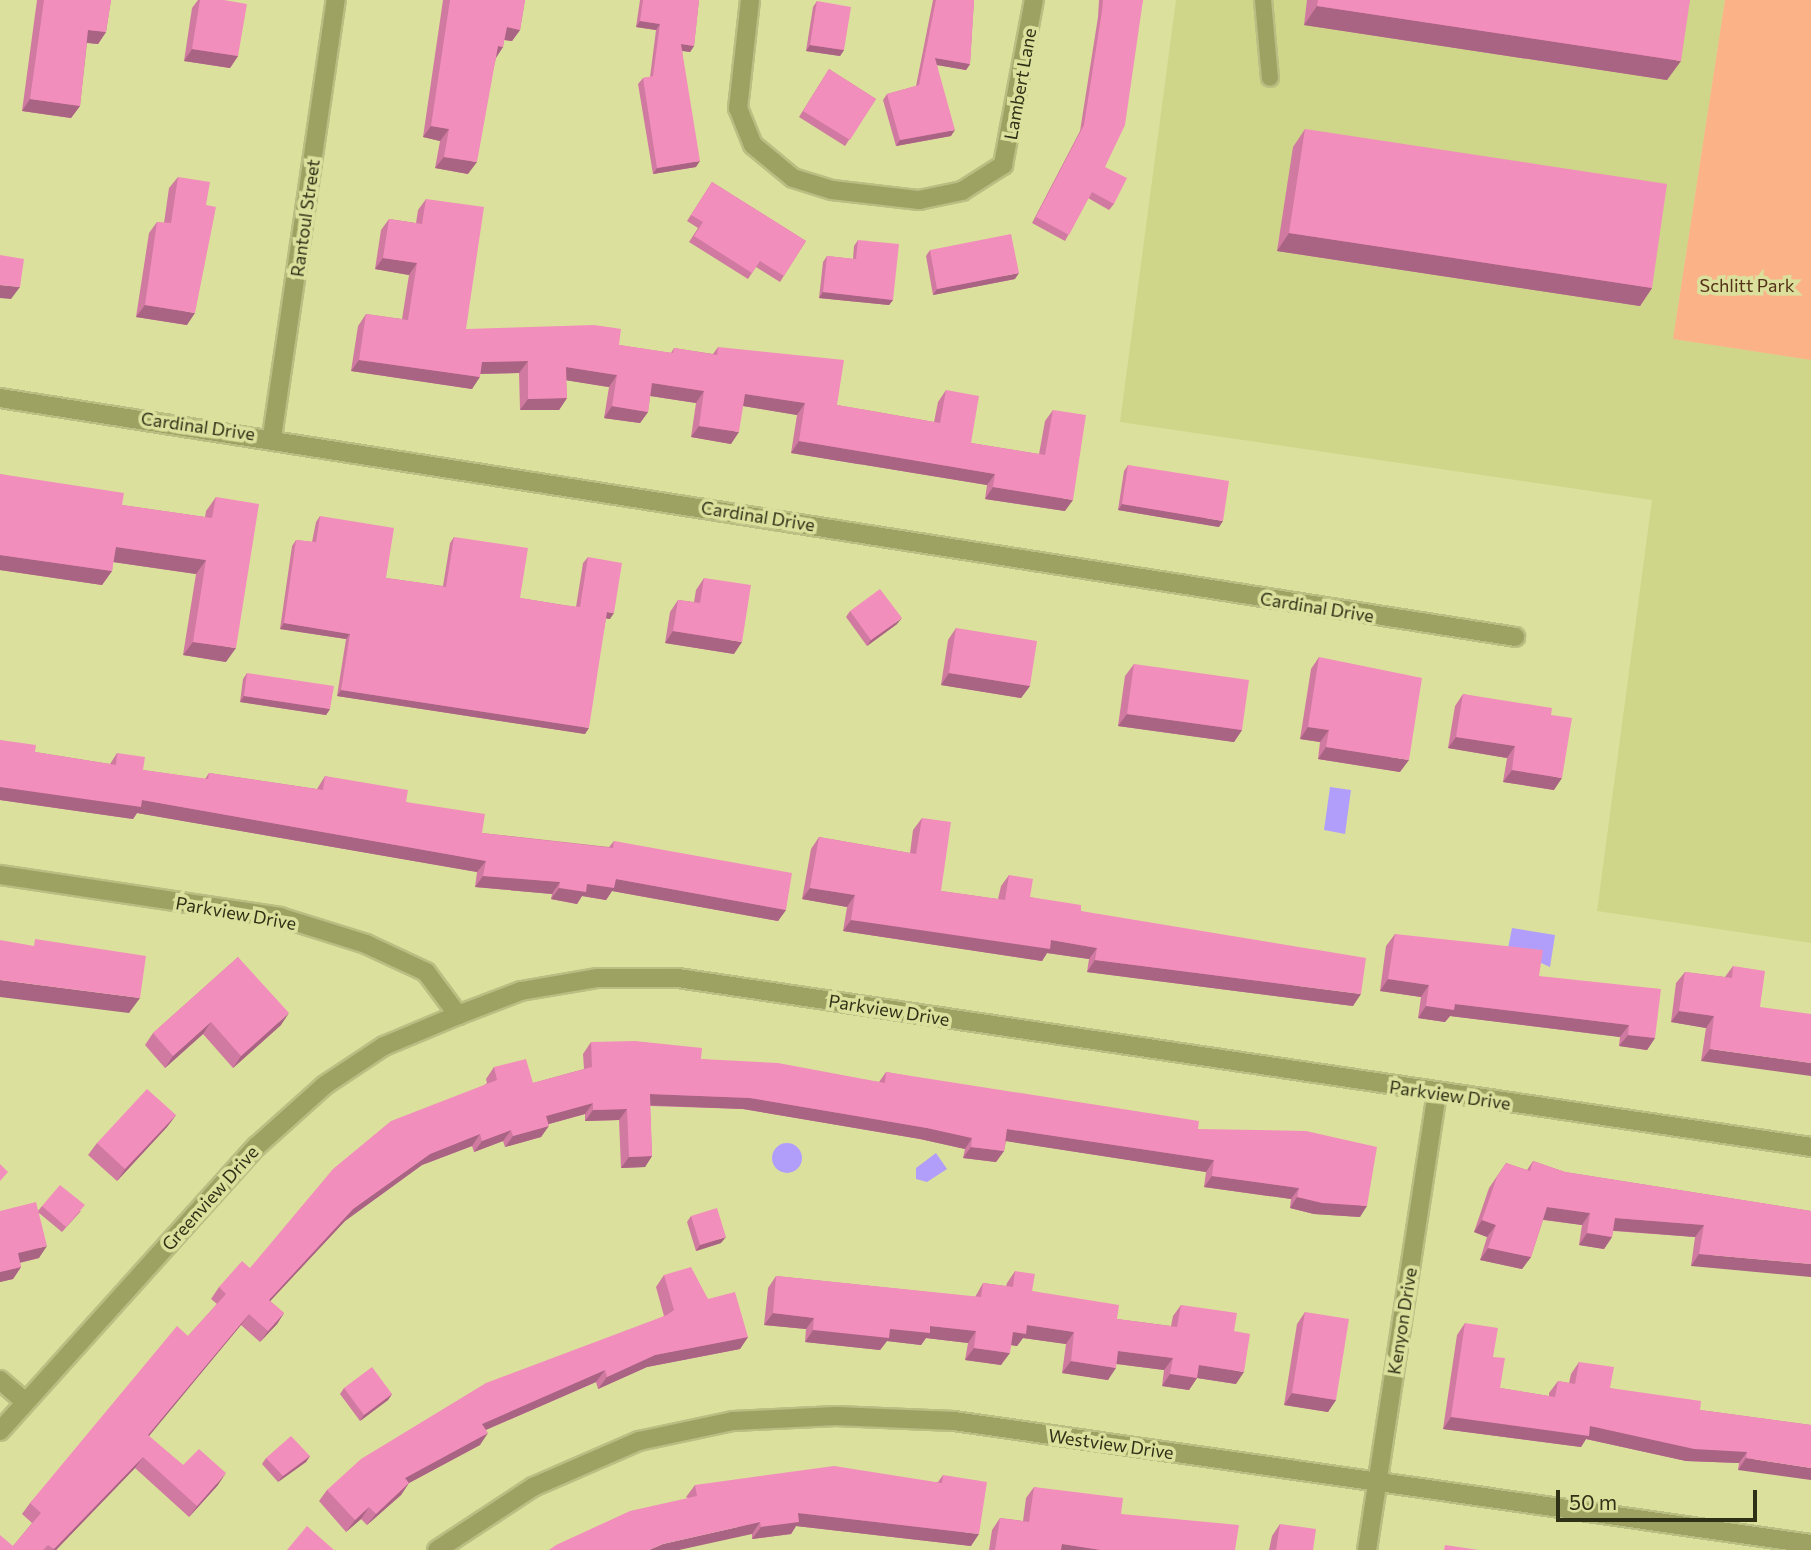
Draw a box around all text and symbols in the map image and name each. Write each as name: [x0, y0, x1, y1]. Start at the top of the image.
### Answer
street label: Lambert Lane: [1000, 26, 1040, 142]
street label: Rantoul Street: [286, 158, 324, 278]
park label: Schlitt Park: [1700, 274, 1794, 296]
street label: Cardinal Drive: [140, 407, 256, 445]
street label: Cardinal Drive: [700, 496, 816, 536]
street label: Cardinal Drive: [1259, 587, 1375, 627]
street label: Parkview Drive: [174, 892, 298, 934]
street label: Parkview Drive: [827, 990, 951, 1030]
street label: Parkview Drive: [1388, 1076, 1512, 1114]
street label: Greenview Drive: [157, 1141, 263, 1255]
street label: Kenyon Drive: [1383, 1266, 1421, 1376]
street label: Westview Drive: [1047, 1424, 1175, 1464]
scale bar: [1559, 1476, 1760, 1520]
text: 50 m: [1569, 1489, 1617, 1514]

